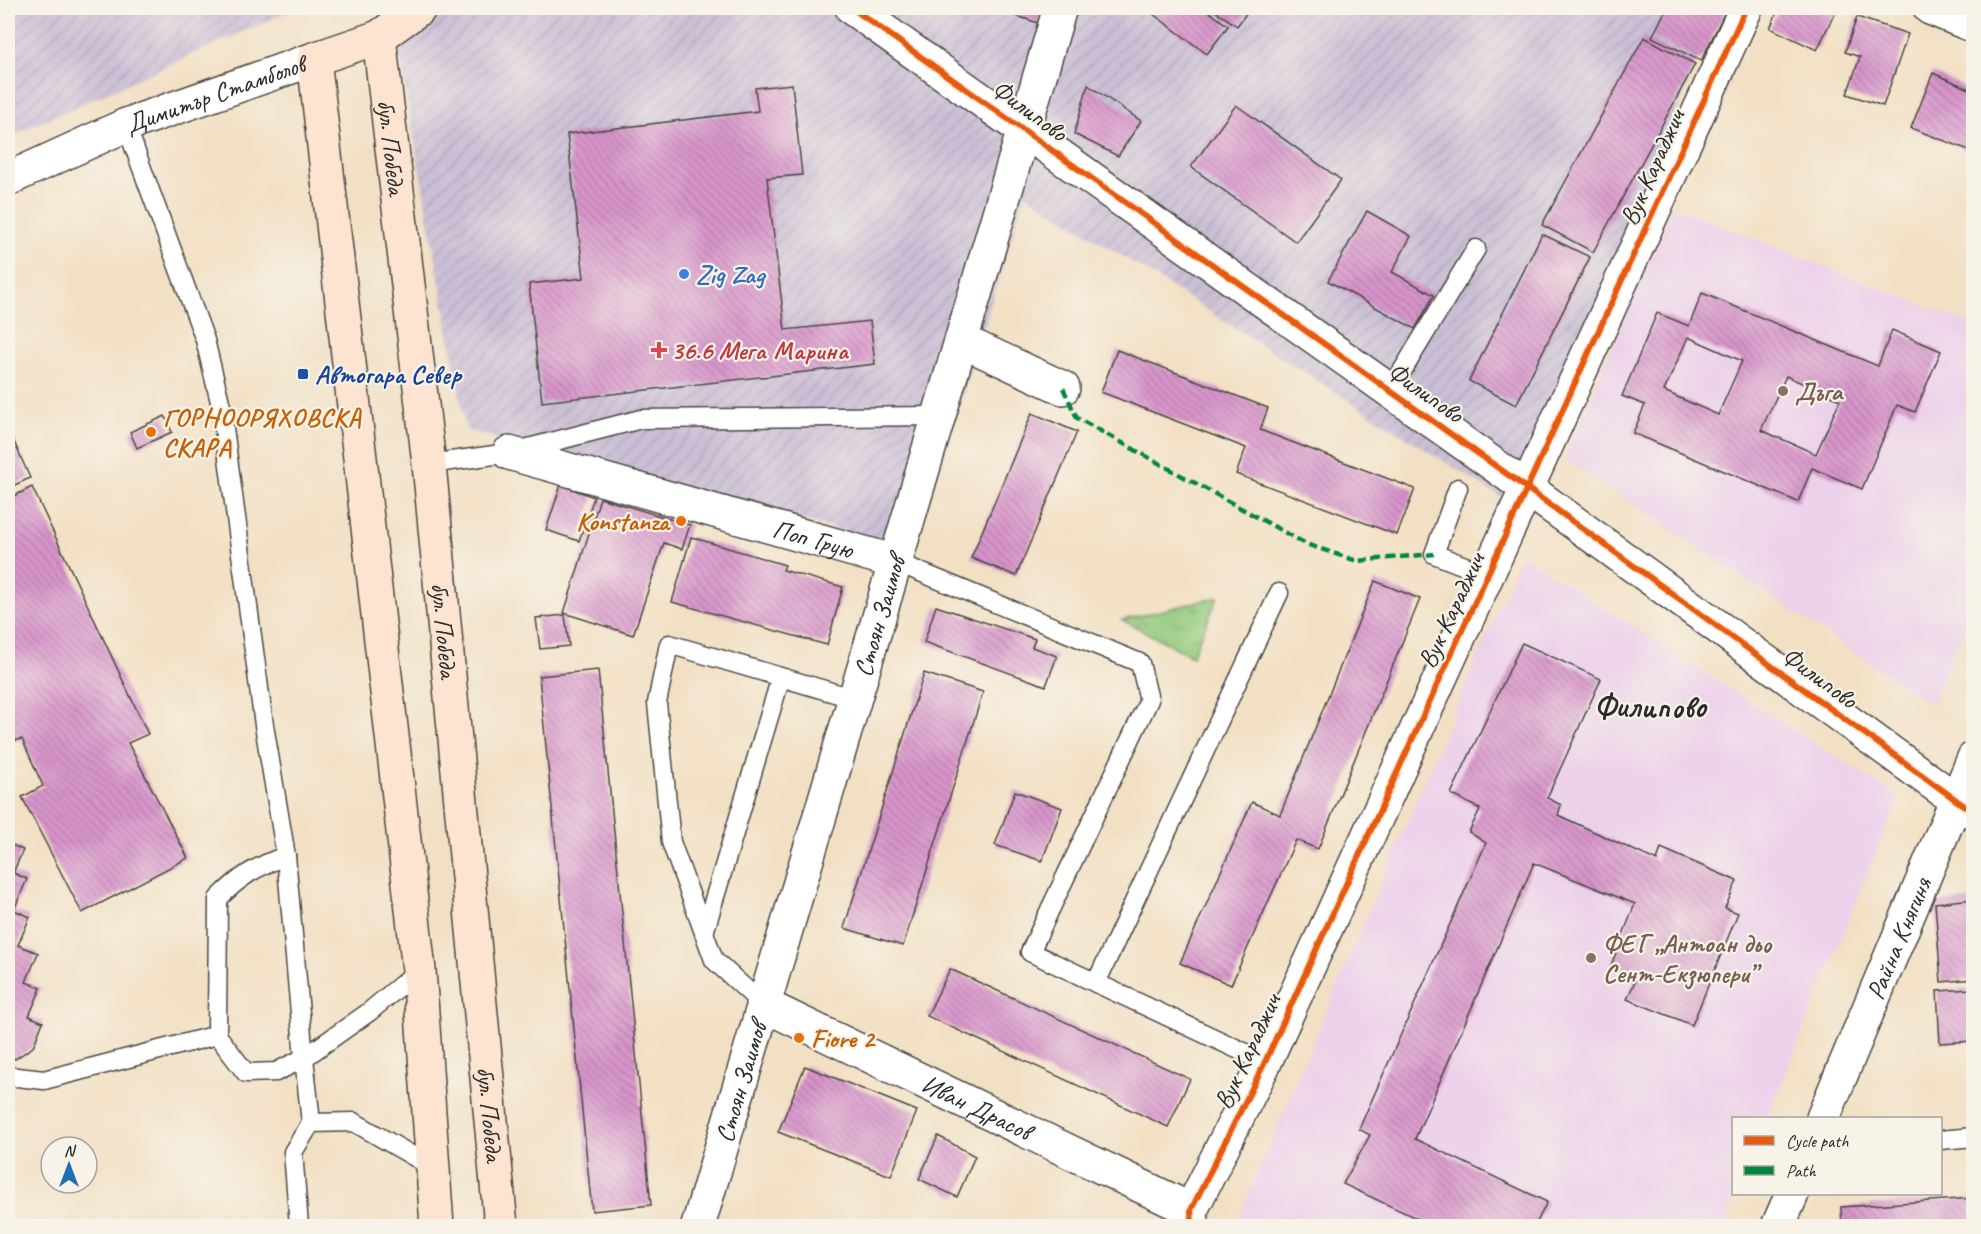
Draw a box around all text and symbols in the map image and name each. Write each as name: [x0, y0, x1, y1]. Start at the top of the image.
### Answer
street label: Димитър Стамболов: [121, 46, 314, 141]
street label: Филипово: [986, 72, 1075, 150]
street label: бул. Победа: [369, 98, 414, 199]
street label: Вук Караджич: [1612, 103, 1693, 230]
place label: Zig Zag: [696, 258, 767, 291]
marker: Zig Zag: [677, 267, 691, 281]
place label: 36.6 Мега Марина: [671, 334, 849, 367]
marker: 36.6 Мега Марина: [652, 343, 666, 357]
street label: Филипово: [1381, 354, 1472, 431]
place label: Автогара Север: [315, 358, 463, 391]
marker: Автогара Север: [296, 367, 310, 381]
place label: Дъга: [1795, 375, 1844, 408]
marker: Дъга: [1776, 384, 1790, 398]
place label: ГОРНООРЯХОВСКА СКАРА: [163, 401, 363, 464]
marker: ГОРНООРЯХОВСКА СКАРА: [144, 425, 158, 439]
place label: Konstanza: [576, 505, 671, 538]
street label: Поп Грую: [769, 512, 858, 567]
marker: Konstanza: [674, 514, 688, 528]
street label: Вук Караджич: [1410, 546, 1493, 673]
street label: Стоян Заимов: [846, 547, 915, 680]
street label: бул. Победа: [423, 581, 465, 682]
street label: Филипово: [1776, 639, 1865, 717]
district label: Филипово: [1594, 686, 1708, 727]
street label: Райна Княгиня: [1859, 871, 1940, 1004]
place label: ФЕГ „Антоан дьо Сент-Екзюпери”: [1603, 927, 1773, 990]
marker: ФЕГ „Антоан дьо Сент-Екзюпери”: [1584, 951, 1598, 965]
street label: Вук Караджич: [1206, 987, 1289, 1114]
street label: Стоян Заимов: [708, 1012, 776, 1146]
place label: Fiore 2: [811, 1022, 876, 1055]
marker: Fiore 2: [792, 1031, 806, 1045]
street label: бул. Победа: [469, 1065, 511, 1166]
street label: Иван Драсов: [916, 1067, 1040, 1150]
legend: [1732, 1117, 1942, 1195]
text: Cycle path: [1786, 1130, 1849, 1152]
north arrow: [39, 1135, 99, 1195]
text: N: [64, 1141, 77, 1161]
text: Path: [1786, 1160, 1816, 1182]

